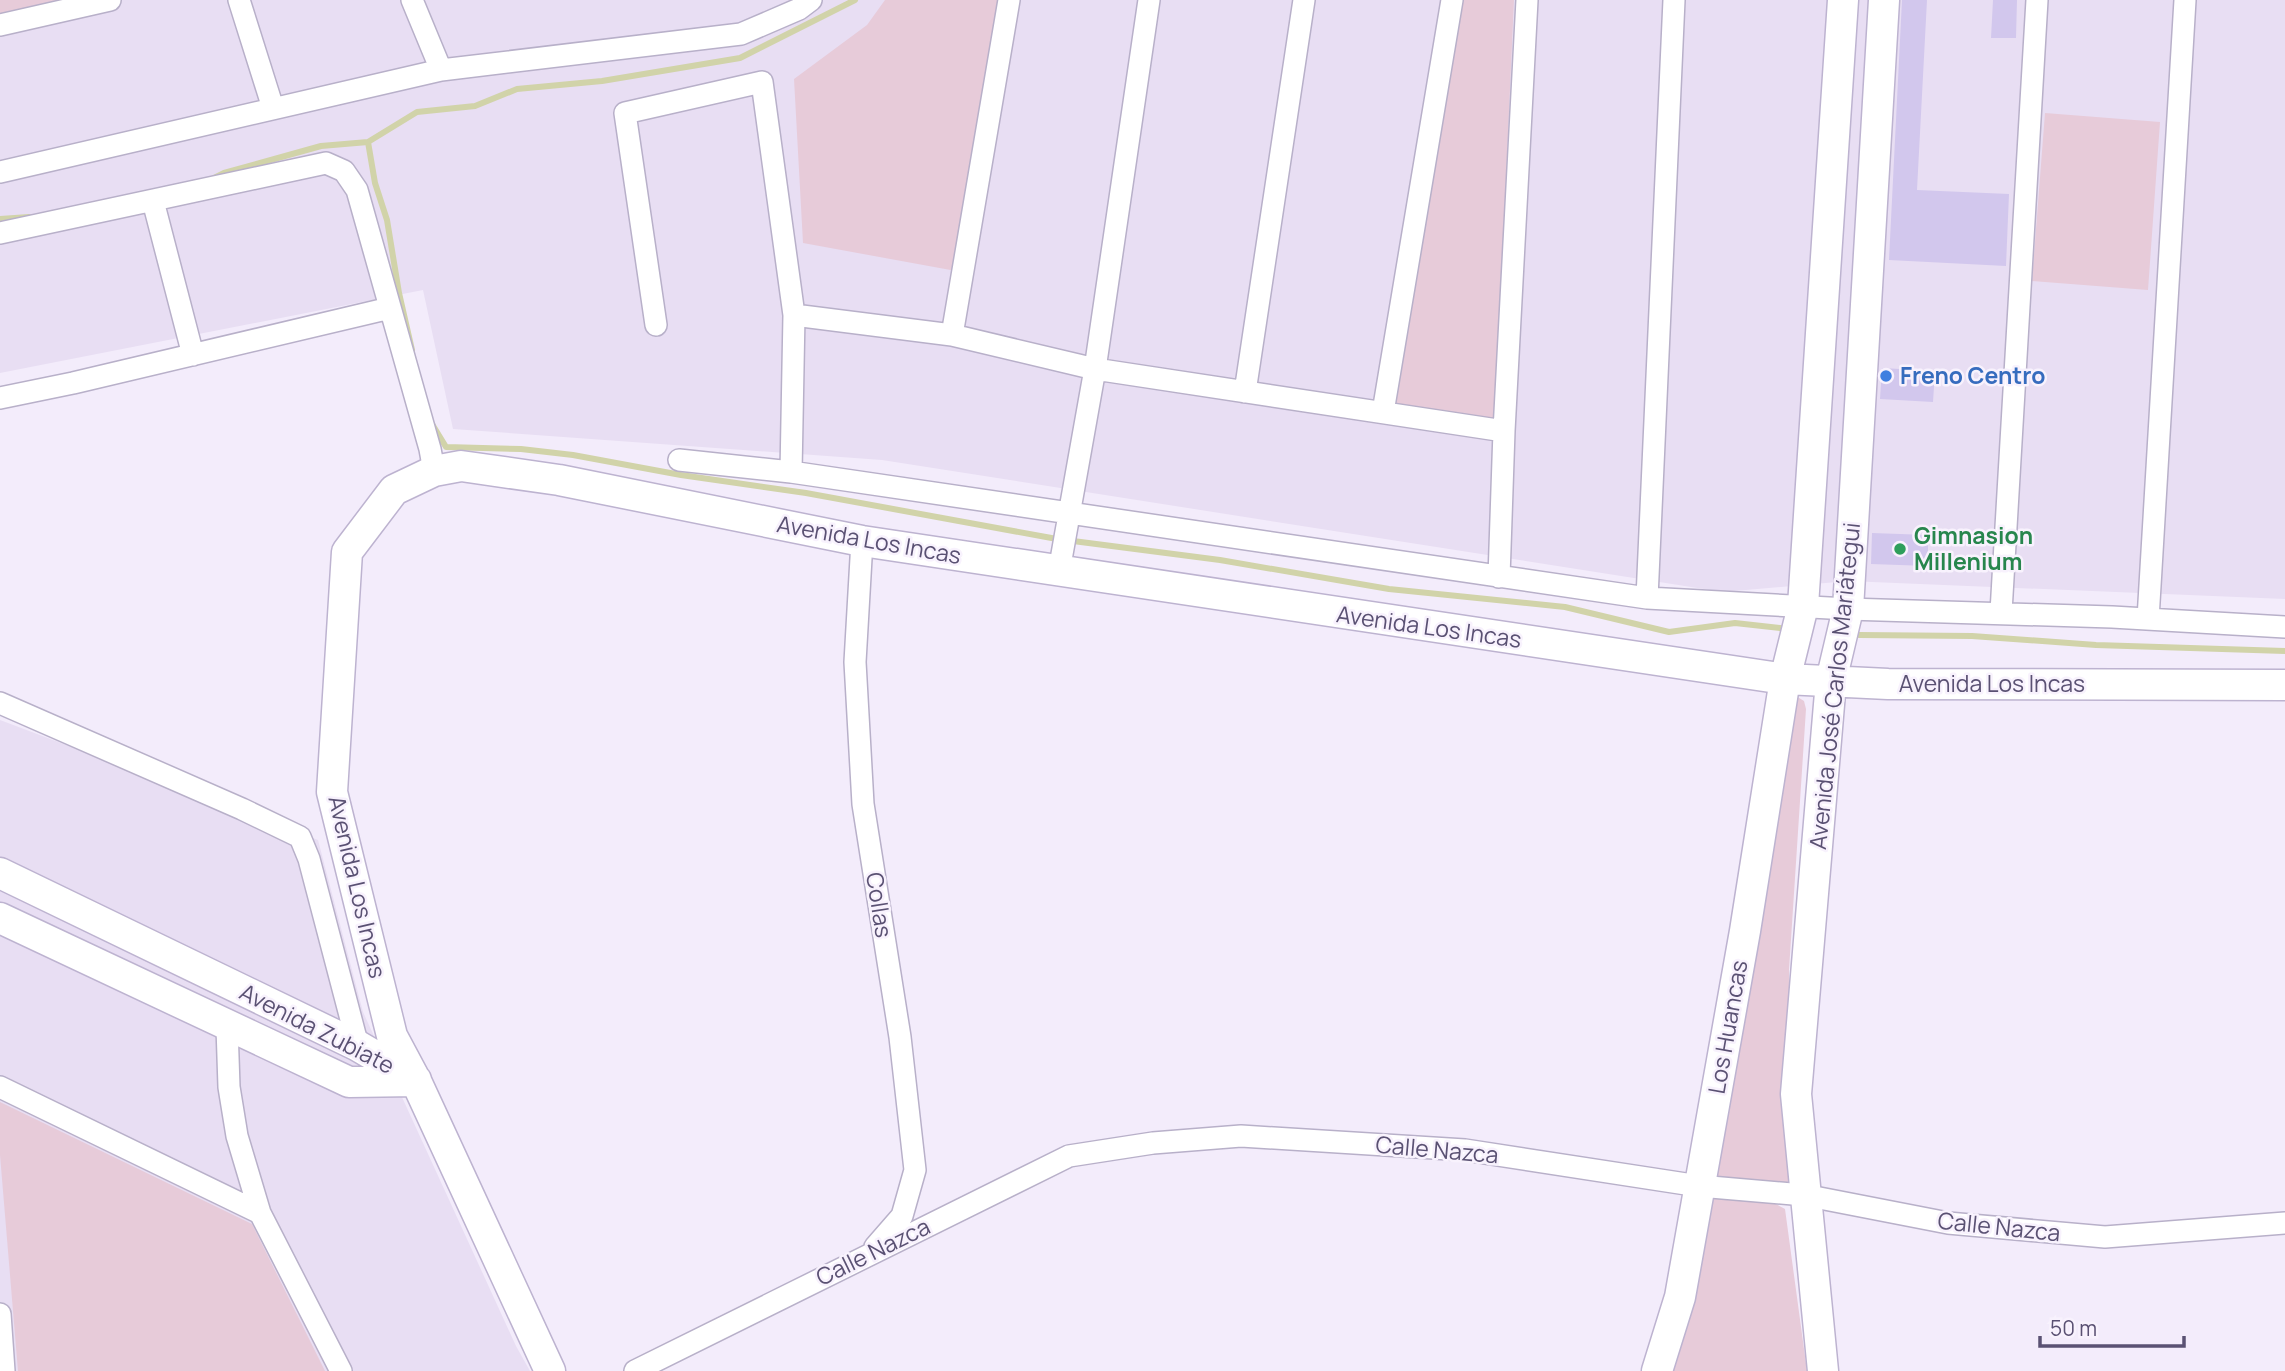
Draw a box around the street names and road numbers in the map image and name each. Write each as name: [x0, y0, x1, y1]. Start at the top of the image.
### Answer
street label: Avenida Los Incas: [775, 507, 964, 571]
street label: Avenida José Carlos Mariátegui: [1801, 521, 1867, 851]
street label: Avenida Los Incas: [1335, 597, 1524, 655]
street label: Avenida Los Incas: [1899, 667, 2085, 699]
street label: Avenida Los Incas: [321, 792, 395, 981]
street label: Collas: [859, 870, 901, 940]
street label: Los Huancas: [1700, 957, 1755, 1096]
street label: Avenida Zubiate: [235, 975, 400, 1081]
street label: Calle Nazca: [1374, 1128, 1500, 1170]
street label: Calle Nazca: [1936, 1204, 2062, 1248]
street label: Calle Nazca: [810, 1210, 935, 1292]

